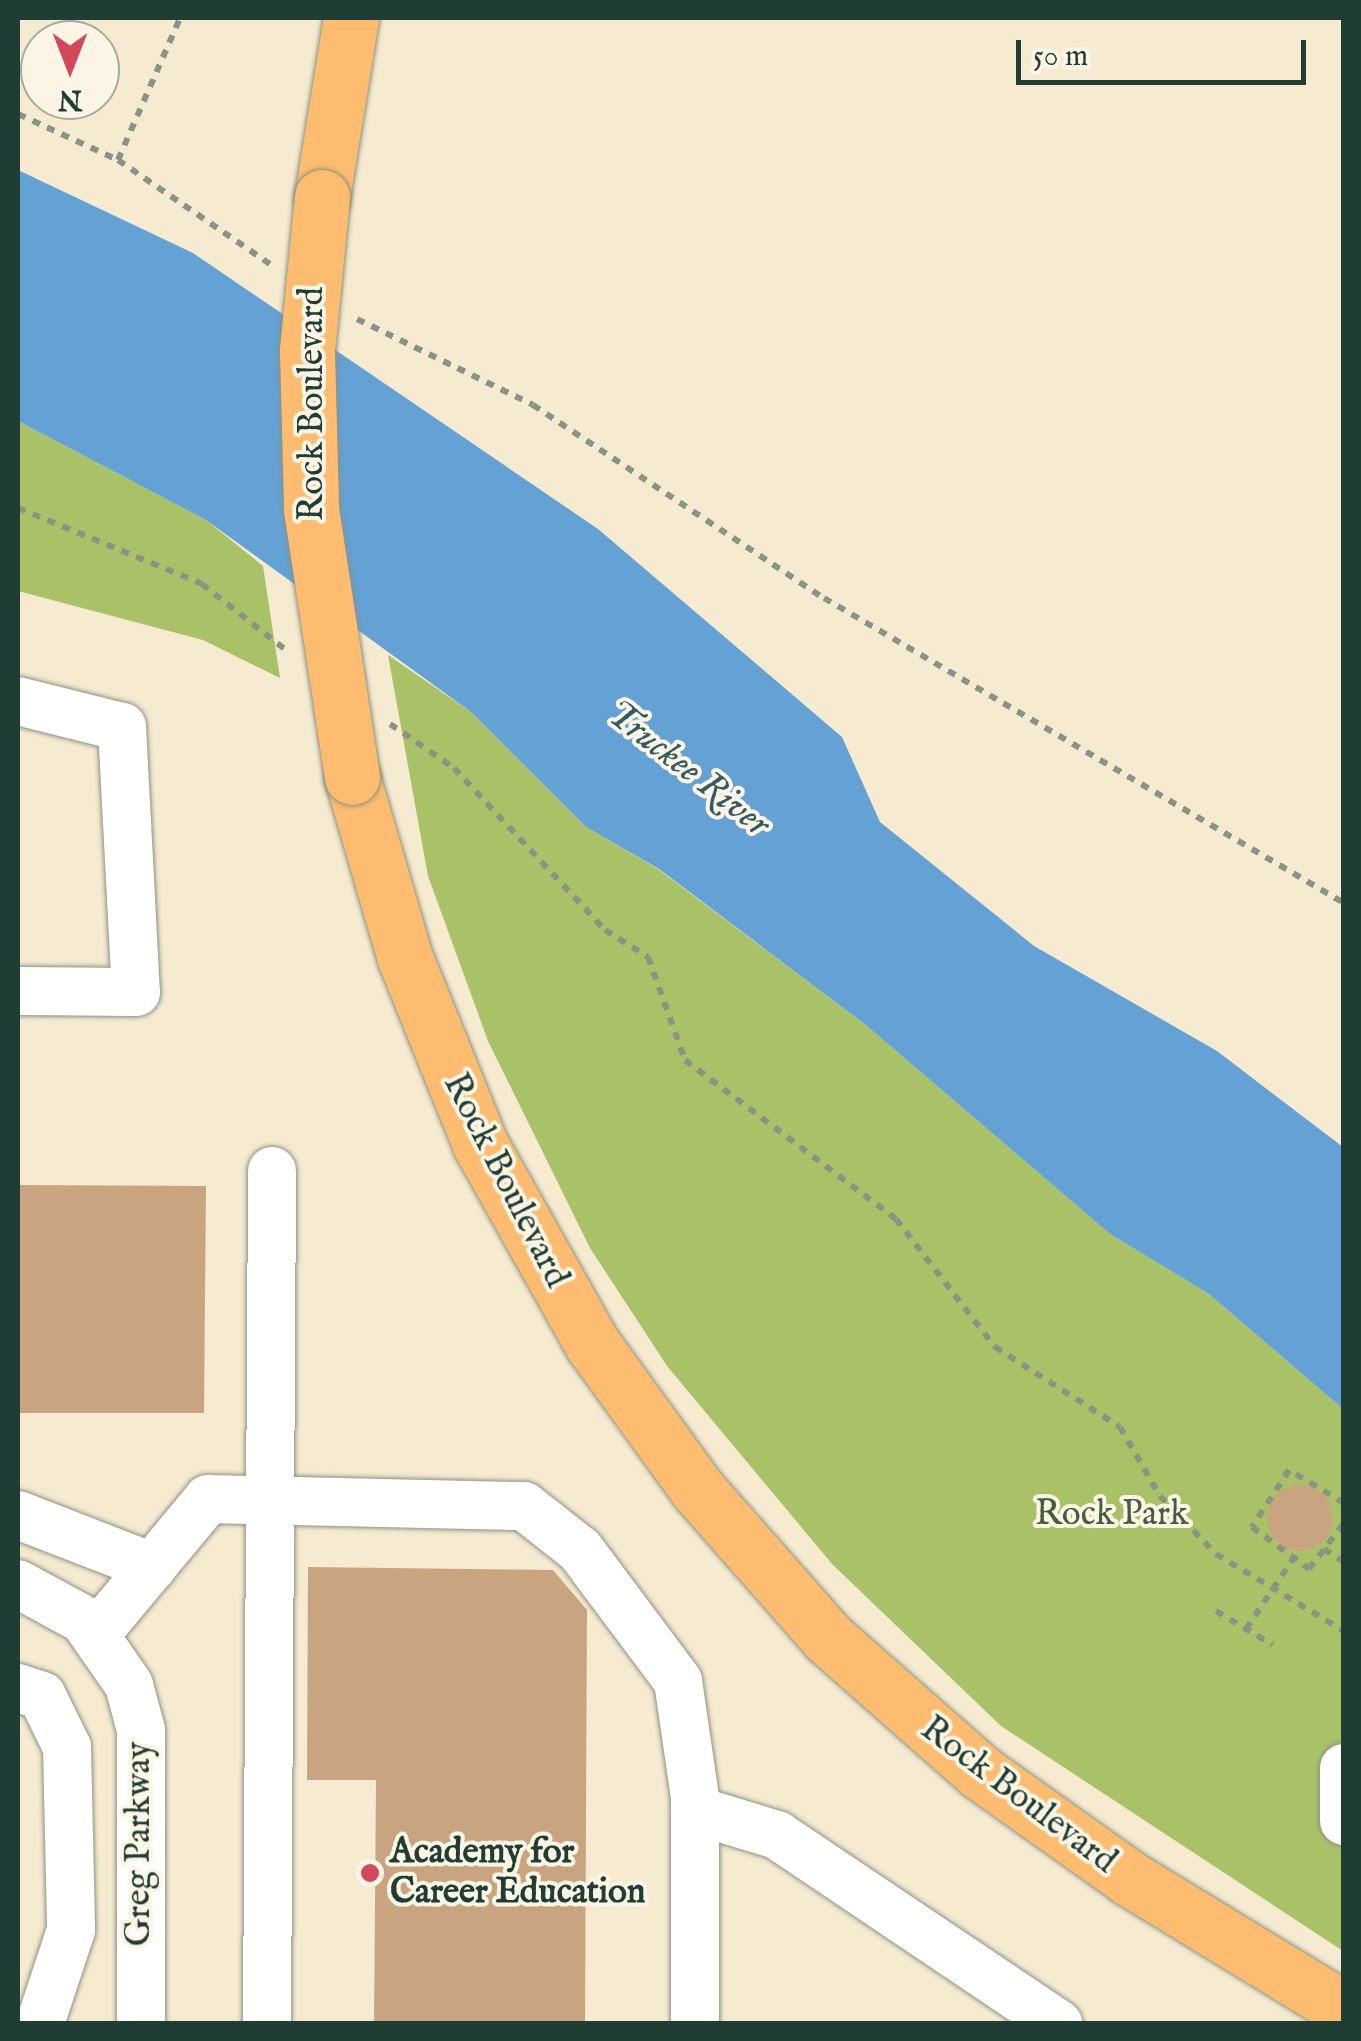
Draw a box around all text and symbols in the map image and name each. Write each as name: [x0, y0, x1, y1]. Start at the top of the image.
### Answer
north arrow: [20, 20, 120, 120]
scale bar: [1021, 20, 1311, 82]
text: 50 m: [1033, 38, 1088, 76]
text: N: [58, 81, 82, 116]
street label: Rock Boulevard: [292, 287, 334, 521]
water label: Truckee River: [596, 692, 778, 848]
street label: Rock Boulevard: [433, 1067, 577, 1295]
park label: Rock Park: [1035, 1494, 1189, 1536]
street label: Rock Boulevard: [912, 1709, 1124, 1883]
street label: Greg Parkway: [119, 1742, 161, 1946]
place label: Academy for Career Education: [390, 1832, 645, 1914]
marker: Academy for Career Education: [359, 1862, 381, 1884]

